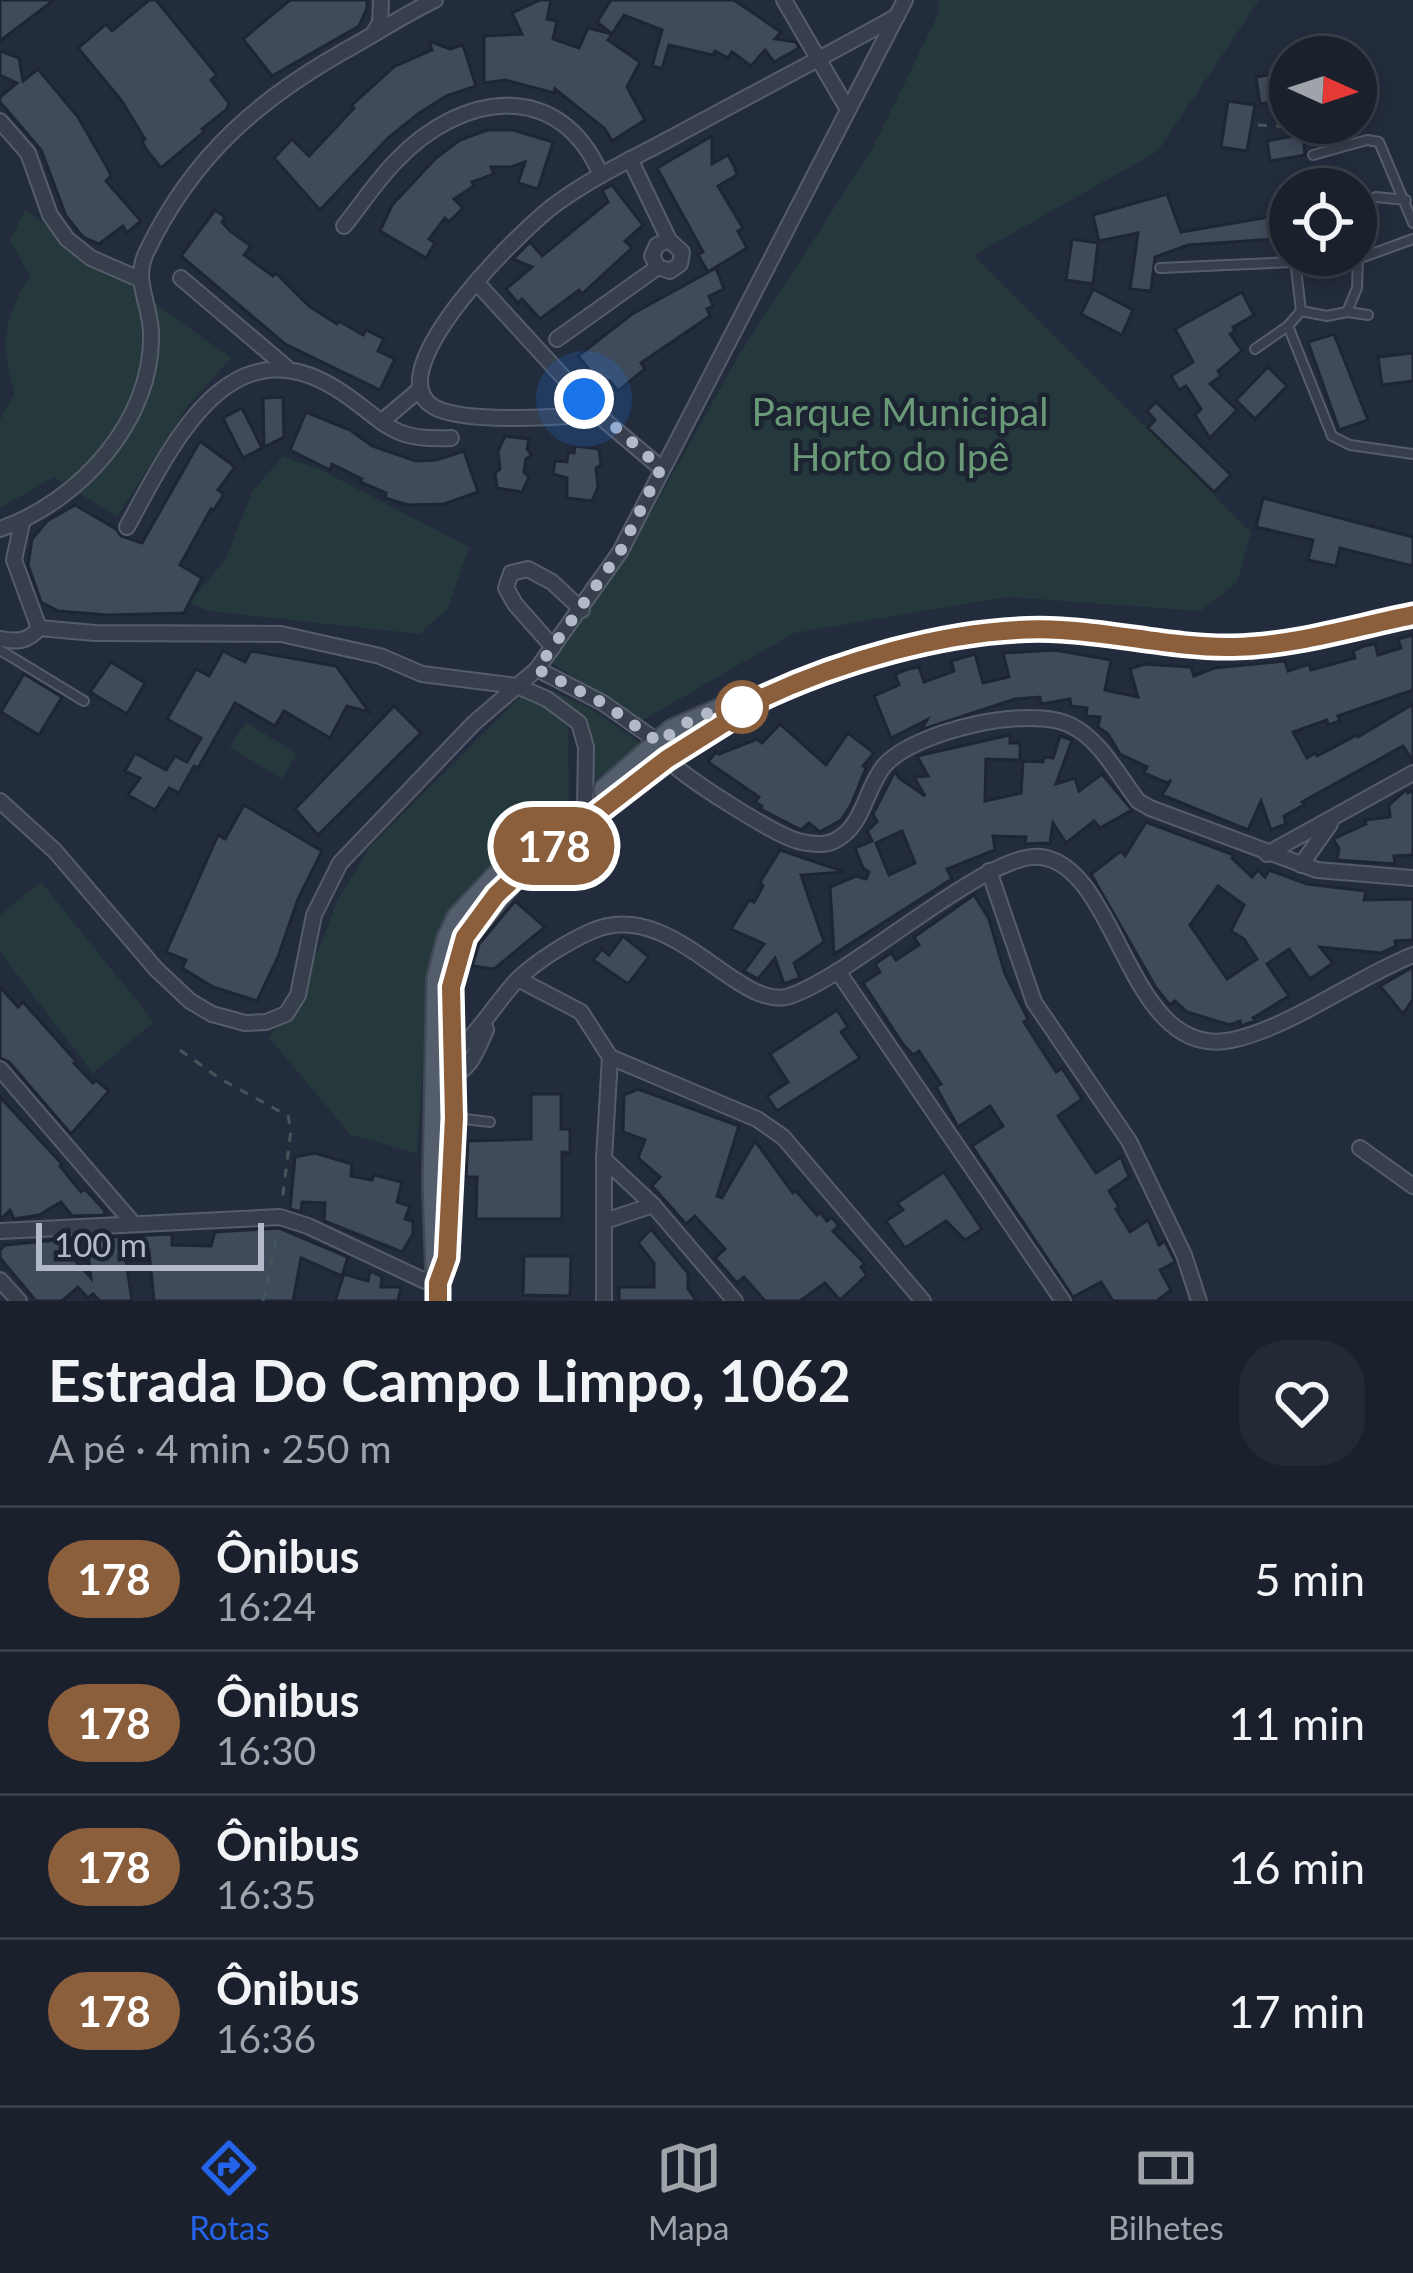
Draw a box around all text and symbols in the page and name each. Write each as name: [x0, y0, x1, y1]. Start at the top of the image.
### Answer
north arrow: [1269, 36, 1377, 144]
map controls: [1269, 36, 1377, 276]
button: locate: [1269, 168, 1377, 276]
your location: [554, 369, 614, 429]
park label: Parque Municipal Horto do Ipê: [752, 388, 1048, 479]
unlabelled marker: [717, 682, 767, 732]
line badge: 178: [485, 807, 623, 885]
text: 178: [517, 821, 591, 871]
scale bar: [36, 1217, 264, 1270]
text: 100 m: [54, 1224, 147, 1264]
button: heart: [1239, 1340, 1365, 1466]
text: Estrada Do Campo Limpo, 1062: [48, 1346, 851, 1414]
text: A pé · 4 min · 250 m: [48, 1425, 391, 1471]
text: Ônibus: [216, 1529, 359, 1583]
text: 5 min: [1254, 1552, 1365, 1606]
text: 178: [77, 1554, 151, 1604]
text: 16:24: [216, 1583, 316, 1629]
text: Ônibus: [216, 1673, 359, 1727]
text: 11 min: [1228, 1696, 1365, 1750]
text: 178: [77, 1698, 151, 1748]
text: 16:30: [216, 1727, 316, 1773]
text: Ônibus: [216, 1817, 359, 1871]
text: 16 min: [1228, 1840, 1365, 1894]
text: 178: [77, 1842, 151, 1892]
text: 16:35: [216, 1871, 316, 1917]
text: Ônibus: [216, 1961, 359, 2015]
text: 17 min: [1228, 1984, 1365, 2038]
text: 178: [77, 1986, 151, 2036]
text: 16:36: [216, 2015, 316, 2061]
tab: Rotas: [189, 2135, 270, 2247]
tab: Mapa: [648, 2135, 730, 2247]
tab: Bilhetes: [1108, 2135, 1224, 2247]

